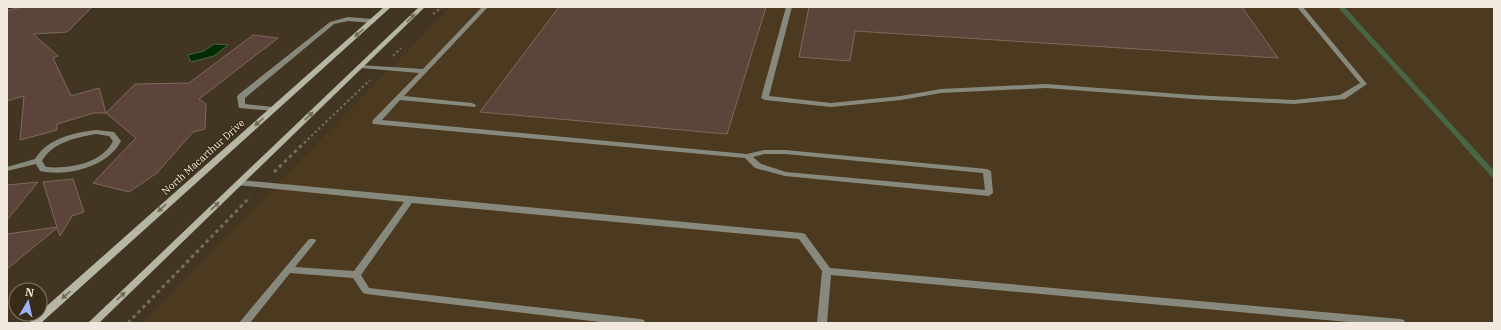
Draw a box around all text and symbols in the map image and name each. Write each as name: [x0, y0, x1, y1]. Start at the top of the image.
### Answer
one-way arrow: [406, 14, 415, 23]
one-way arrow: [354, 29, 364, 38]
one-way arrow: [304, 111, 314, 121]
street label: North Macarthur Drive: [159, 116, 247, 198]
one-way arrow: [254, 117, 265, 126]
one-way arrow: [210, 201, 220, 211]
one-way arrow: [158, 203, 167, 212]
north arrow: [8, 282, 48, 322]
text: N: [24, 285, 35, 300]
one-way arrow: [61, 290, 70, 299]
one-way arrow: [116, 291, 126, 301]

